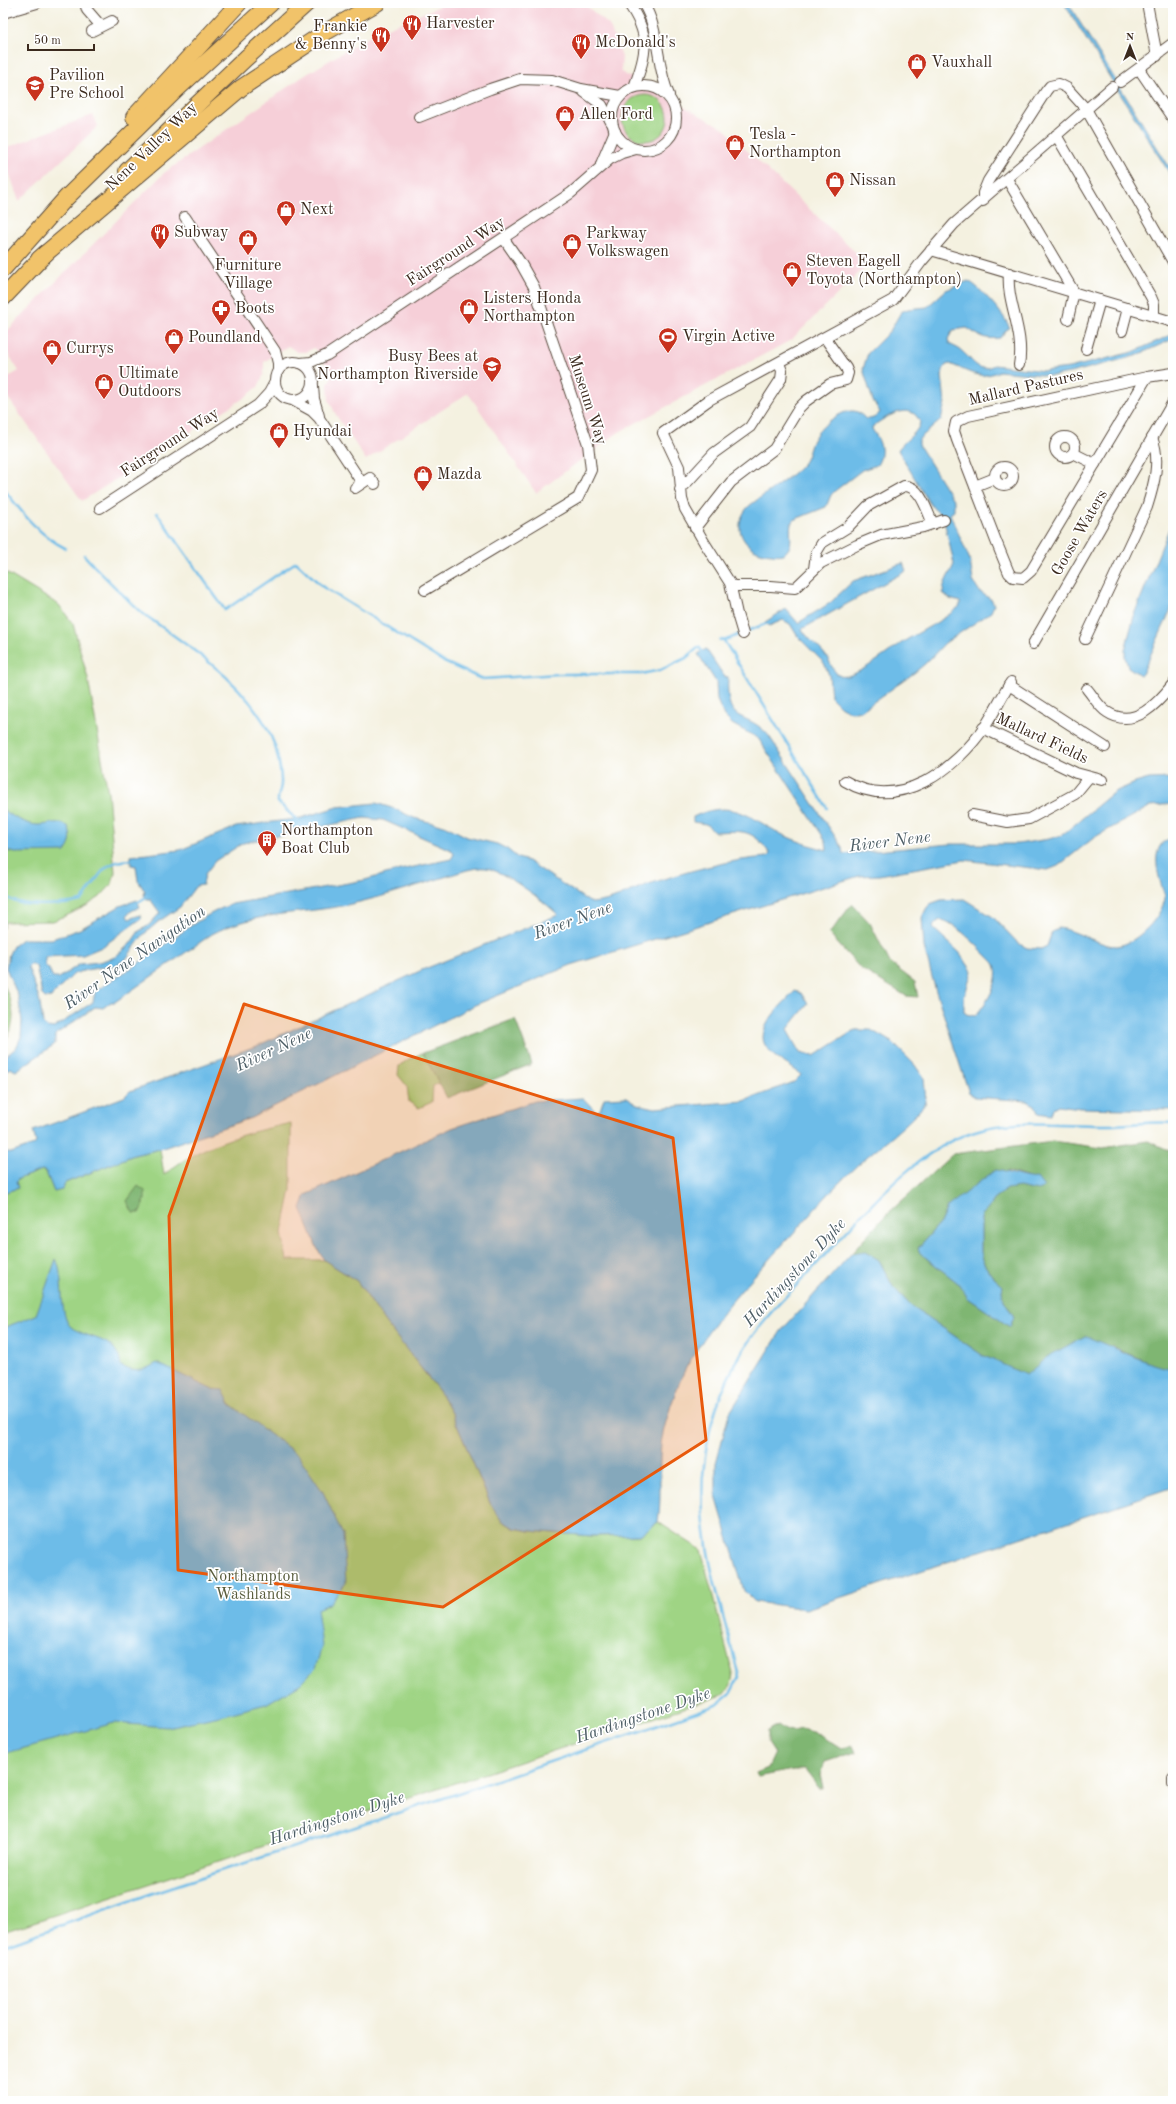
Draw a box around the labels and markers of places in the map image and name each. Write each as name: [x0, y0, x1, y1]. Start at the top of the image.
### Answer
restaurant icon: Harvester: [401, 13, 423, 41]
place label: Harvester: [426, 16, 495, 32]
place label: Frankie & Benny's: [295, 19, 367, 53]
restaurant icon: Frankie & Benny's: [370, 25, 392, 53]
restaurant icon: McDonald's: [570, 32, 592, 60]
place label: McDonald's: [595, 35, 676, 51]
shop icon: Vauxhall: [906, 52, 928, 80]
place label: Vauxhall: [931, 55, 992, 71]
place label: Pavilion Pre School: [49, 68, 124, 102]
school or university icon: Pavilion Pre School: [24, 74, 46, 102]
shop icon: Allen Ford: [554, 104, 576, 132]
place label: Allen Ford: [579, 107, 653, 123]
place label: Tesla - Northampton: [749, 127, 842, 161]
shop icon: Tesla - Northampton: [724, 133, 746, 161]
shop icon: Nissan: [824, 170, 846, 198]
place label: Nissan: [849, 173, 896, 189]
shop icon: Next: [275, 199, 297, 227]
place label: Next: [300, 202, 334, 218]
restaurant icon: Subway: [149, 222, 171, 250]
place label: Subway: [174, 225, 229, 241]
place label: Parkway Volkswagen: [586, 226, 669, 260]
shop icon: Furniture Village: [237, 228, 259, 256]
shop icon: Parkway Volkswagen: [561, 232, 583, 260]
place label: Steven Eagell Toyota (Northampton): [806, 254, 962, 288]
place label: Furniture Village: [215, 258, 281, 292]
shop icon: Steven Eagell Toyota (Northampton): [781, 260, 803, 288]
place label: Listers Honda Northampton: [483, 291, 581, 325]
shop icon: Listers Honda Northampton: [458, 297, 480, 325]
pharmacy icon: Boots: [210, 298, 232, 326]
place label: Boots: [235, 301, 275, 317]
sports icon: Virgin Active: [657, 326, 679, 354]
shop icon: Poundland: [163, 327, 185, 355]
place label: Virgin Active: [682, 329, 775, 345]
place label: Poundland: [188, 330, 261, 346]
shop icon: Currys: [41, 338, 63, 366]
place label: Currys: [66, 341, 114, 357]
place label: Busy Bees at Northampton Riverside: [317, 349, 478, 383]
school or university icon: Busy Bees at Northampton Riverside: [481, 355, 503, 383]
place label: Ultimate Outdoors: [118, 366, 181, 400]
shop icon: Ultimate Outdoors: [93, 372, 115, 400]
shop icon: Hyundai: [268, 421, 290, 449]
place label: Hyundai: [293, 424, 352, 440]
shop icon: Mazda: [412, 464, 434, 492]
place label: Mazda: [437, 467, 482, 483]
place label: Northampton Boat Club: [281, 823, 374, 857]
building icon: Northampton Boat Club: [256, 829, 278, 857]

